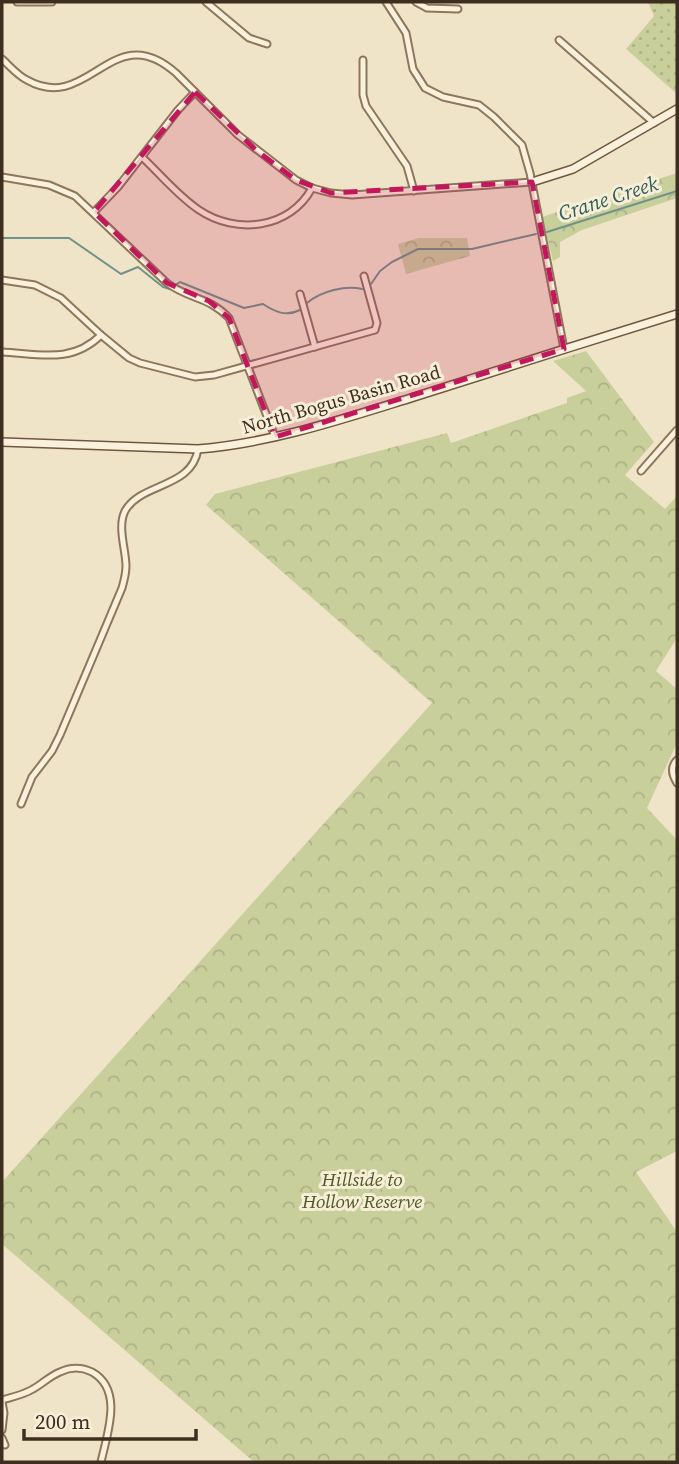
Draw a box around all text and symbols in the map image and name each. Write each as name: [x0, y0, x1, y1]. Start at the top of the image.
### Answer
water label: Crane Creek: [554, 168, 662, 228]
street label: North Bogus Basin Road: [239, 358, 443, 440]
park label: Hillside to Hollow Reserve: [301, 1166, 422, 1214]
scale bar: [24, 1398, 196, 1442]
text: 200 m: [35, 1407, 90, 1436]

